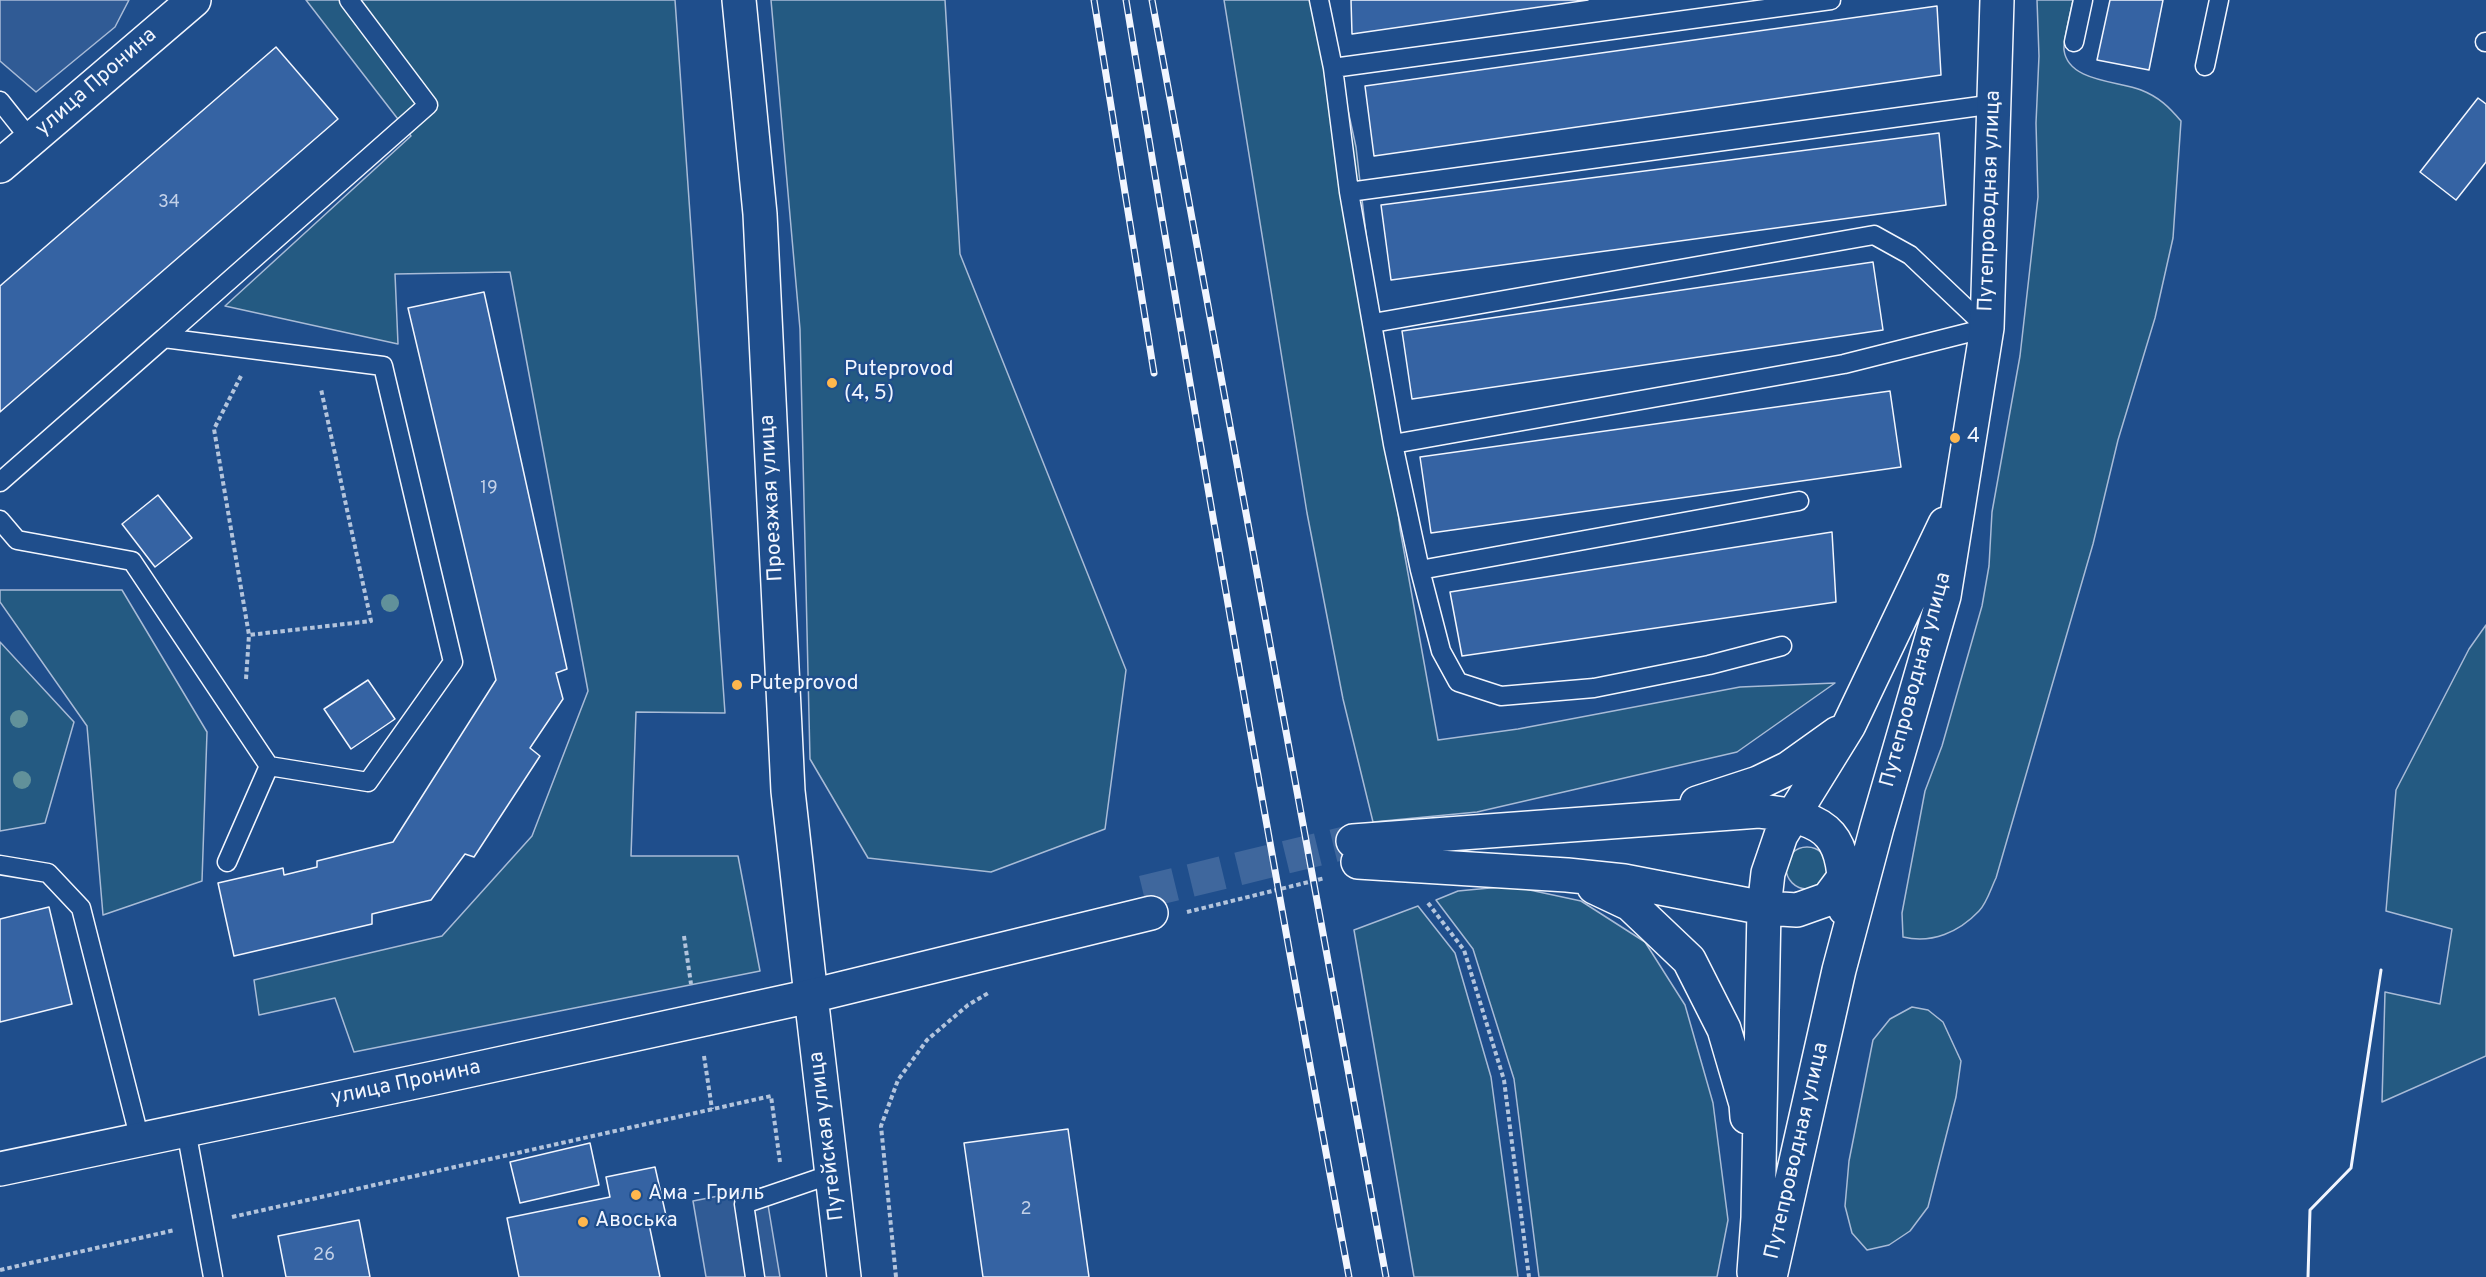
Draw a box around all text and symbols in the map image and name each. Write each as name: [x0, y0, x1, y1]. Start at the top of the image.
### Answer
street label: улица Пронина: [31, 24, 163, 142]
street label: Путепроводная улица: [1975, 90, 2007, 312]
house number: 34: [158, 192, 180, 214]
place label: Puteprovod (4, 5): [844, 358, 953, 408]
marker: Puteprovod (4, 5): [825, 376, 839, 390]
street label: Проезжая улица: [756, 414, 790, 582]
place label: 4: [1967, 425, 1980, 451]
marker: 4: [1948, 431, 1962, 445]
house number: 19: [480, 478, 498, 500]
street label: Путепроводная улица: [1876, 570, 1958, 790]
place label: Puteprovod: [749, 672, 858, 698]
marker: Puteprovod: [730, 678, 744, 692]
street label: Путепроводная улица: [1761, 1040, 1835, 1262]
street label: Путейская улица: [805, 1050, 851, 1222]
street label: улица Пронина: [329, 1056, 483, 1112]
place label: Ама - Гриль: [648, 1182, 764, 1208]
marker: Ама - Гриль: [629, 1188, 643, 1202]
house number: 2: [1020, 1199, 1032, 1221]
place label: Авоська: [595, 1209, 677, 1235]
marker: Авоська: [576, 1215, 590, 1229]
house number: 26: [313, 1245, 335, 1267]

